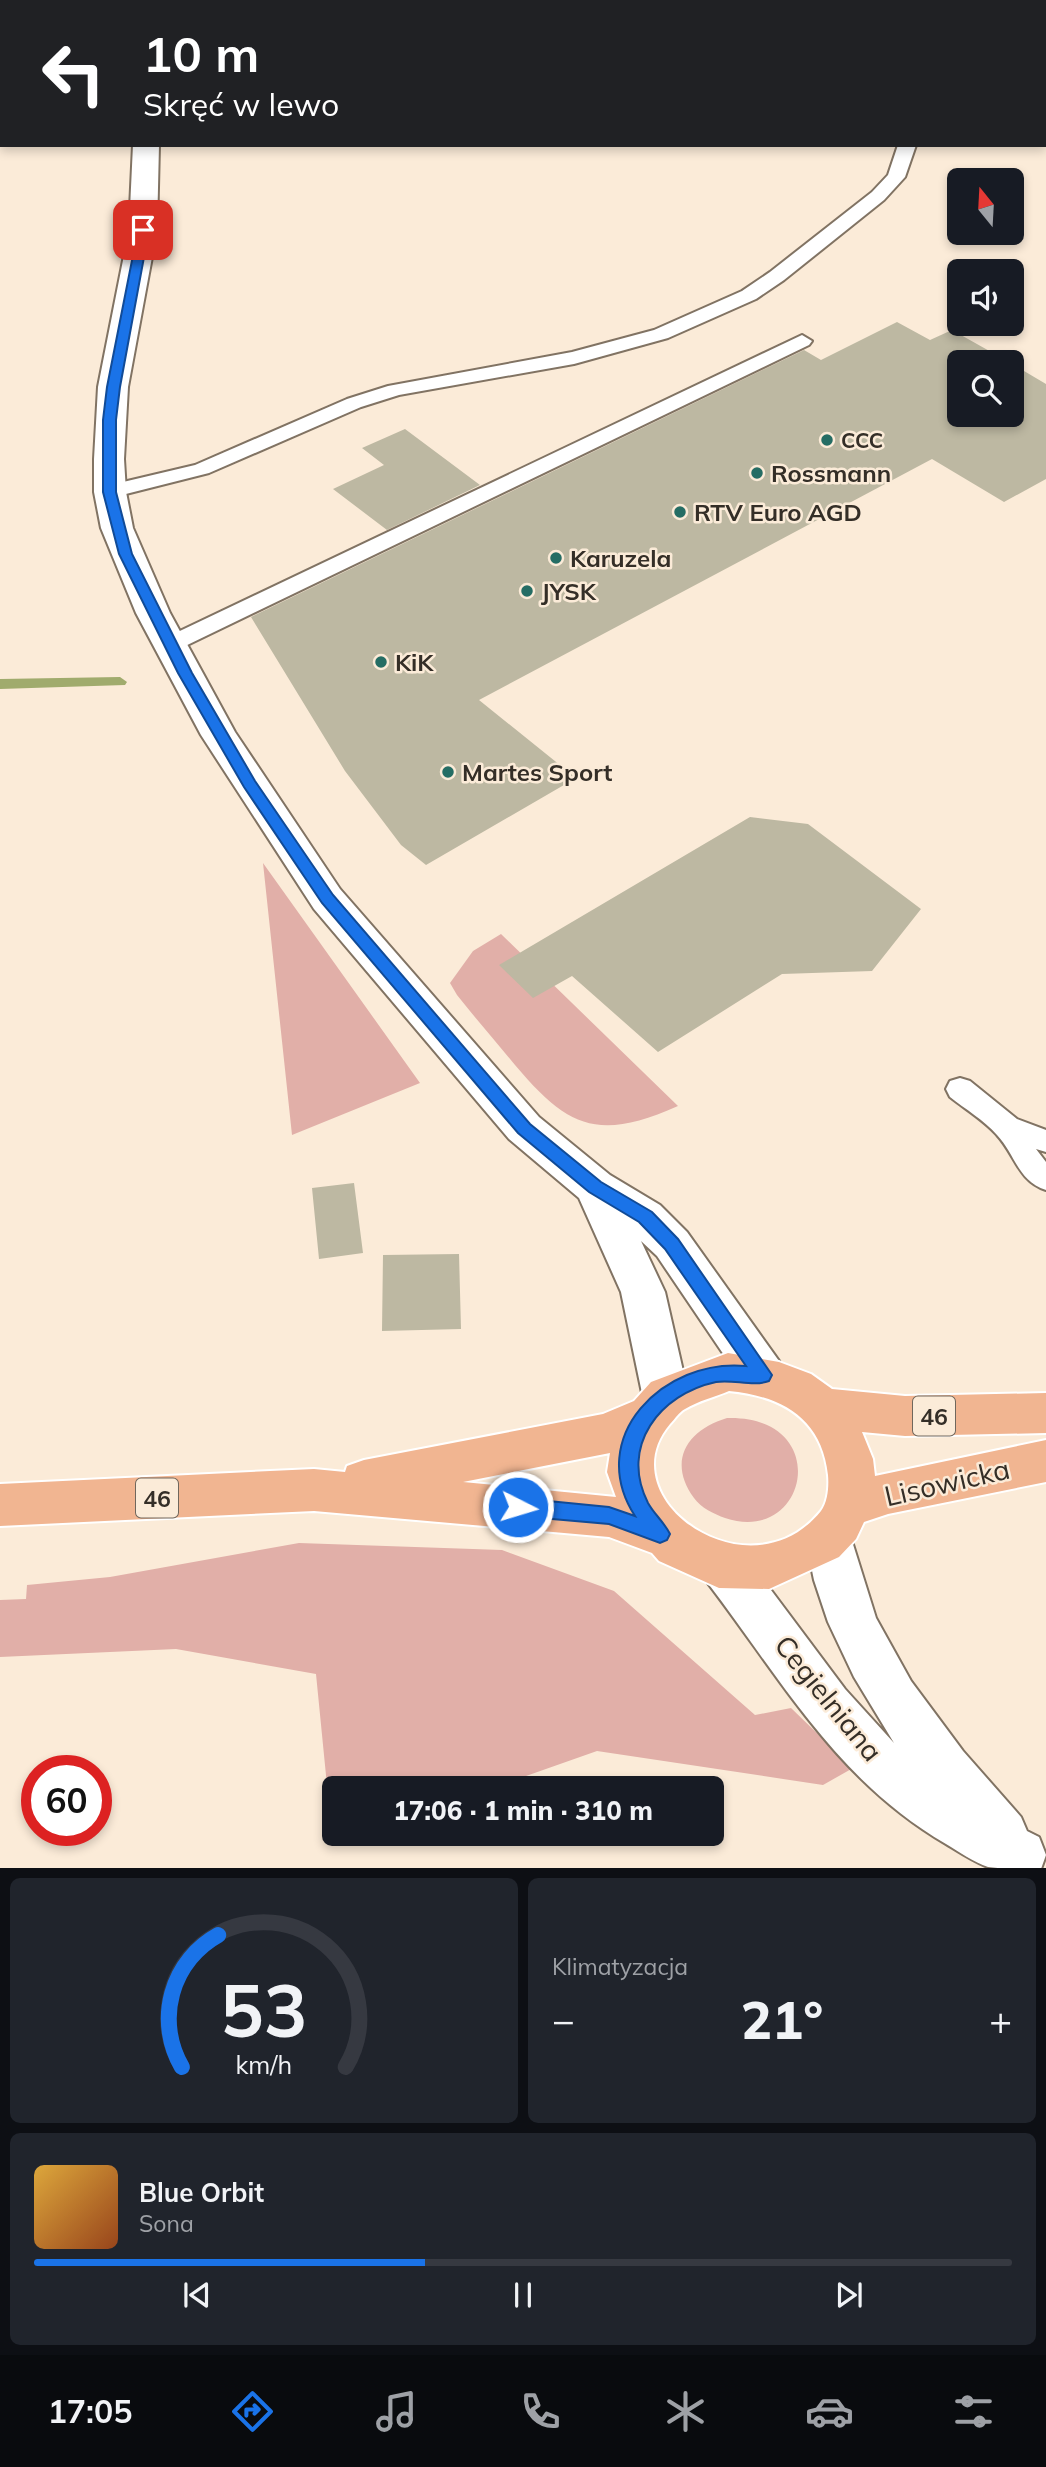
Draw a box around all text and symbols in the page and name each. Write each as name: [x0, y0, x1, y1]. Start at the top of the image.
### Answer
text: 10 m: [143, 23, 259, 84]
icon: left: [28, 28, 119, 119]
text: Skręć w lewo: [143, 84, 339, 124]
north arrow: [947, 168, 1024, 245]
map controls: [947, 168, 1024, 427]
pin: [113, 200, 173, 260]
icon: arrive: [124, 211, 162, 249]
button: sound: [947, 259, 1024, 336]
button: search: [947, 350, 1024, 427]
place label: CCC: [841, 427, 883, 453]
marker: CCC: [819, 432, 835, 448]
place label: Rossmann: [771, 458, 891, 488]
marker: Rossmann: [749, 465, 765, 481]
place label: RTV Euro AGD: [694, 497, 862, 527]
marker: RTV Euro AGD: [672, 504, 688, 520]
place label: Karuzela: [570, 543, 671, 573]
marker: Karuzela: [548, 550, 564, 566]
place label: JYSK: [541, 576, 597, 606]
marker: JYSK: [519, 583, 535, 599]
place label: KiK: [395, 647, 434, 677]
marker: KiK: [373, 654, 389, 670]
place label: Martes Sport: [462, 757, 612, 787]
marker: Martes Sport: [440, 764, 456, 780]
road number: 46: [913, 1396, 955, 1436]
street label: Lisowicka: [881, 1451, 1013, 1513]
position arrow: [481, 1470, 555, 1544]
road number: 46: [136, 1478, 178, 1518]
street label: Cegielniana: [768, 1628, 890, 1768]
speed limit sign: 60: [21, 1755, 112, 1846]
text: 17:06 · 1 min · 310 m: [393, 1794, 653, 1827]
text: Klimatyzacja: [552, 1952, 688, 1981]
text: 53: [220, 1964, 308, 2055]
text: 21°: [741, 1987, 823, 2052]
text: −: [552, 1996, 575, 2044]
text: +: [989, 1996, 1012, 2044]
text: km/h: [236, 2048, 292, 2079]
text: Blue Orbit: [139, 2176, 264, 2209]
text: Sona: [139, 2209, 194, 2238]
icon: previous: [178, 2276, 216, 2314]
icon: pause: [504, 2276, 542, 2314]
icon: next: [830, 2276, 868, 2314]
icon: directions: [228, 2387, 277, 2436]
icon: music: [372, 2387, 421, 2436]
icon: phone: [516, 2387, 565, 2436]
icon: climate: [661, 2387, 710, 2436]
icon: car: [805, 2387, 854, 2436]
icon: filters: [949, 2387, 998, 2436]
text: 17:05: [48, 2391, 132, 2431]

